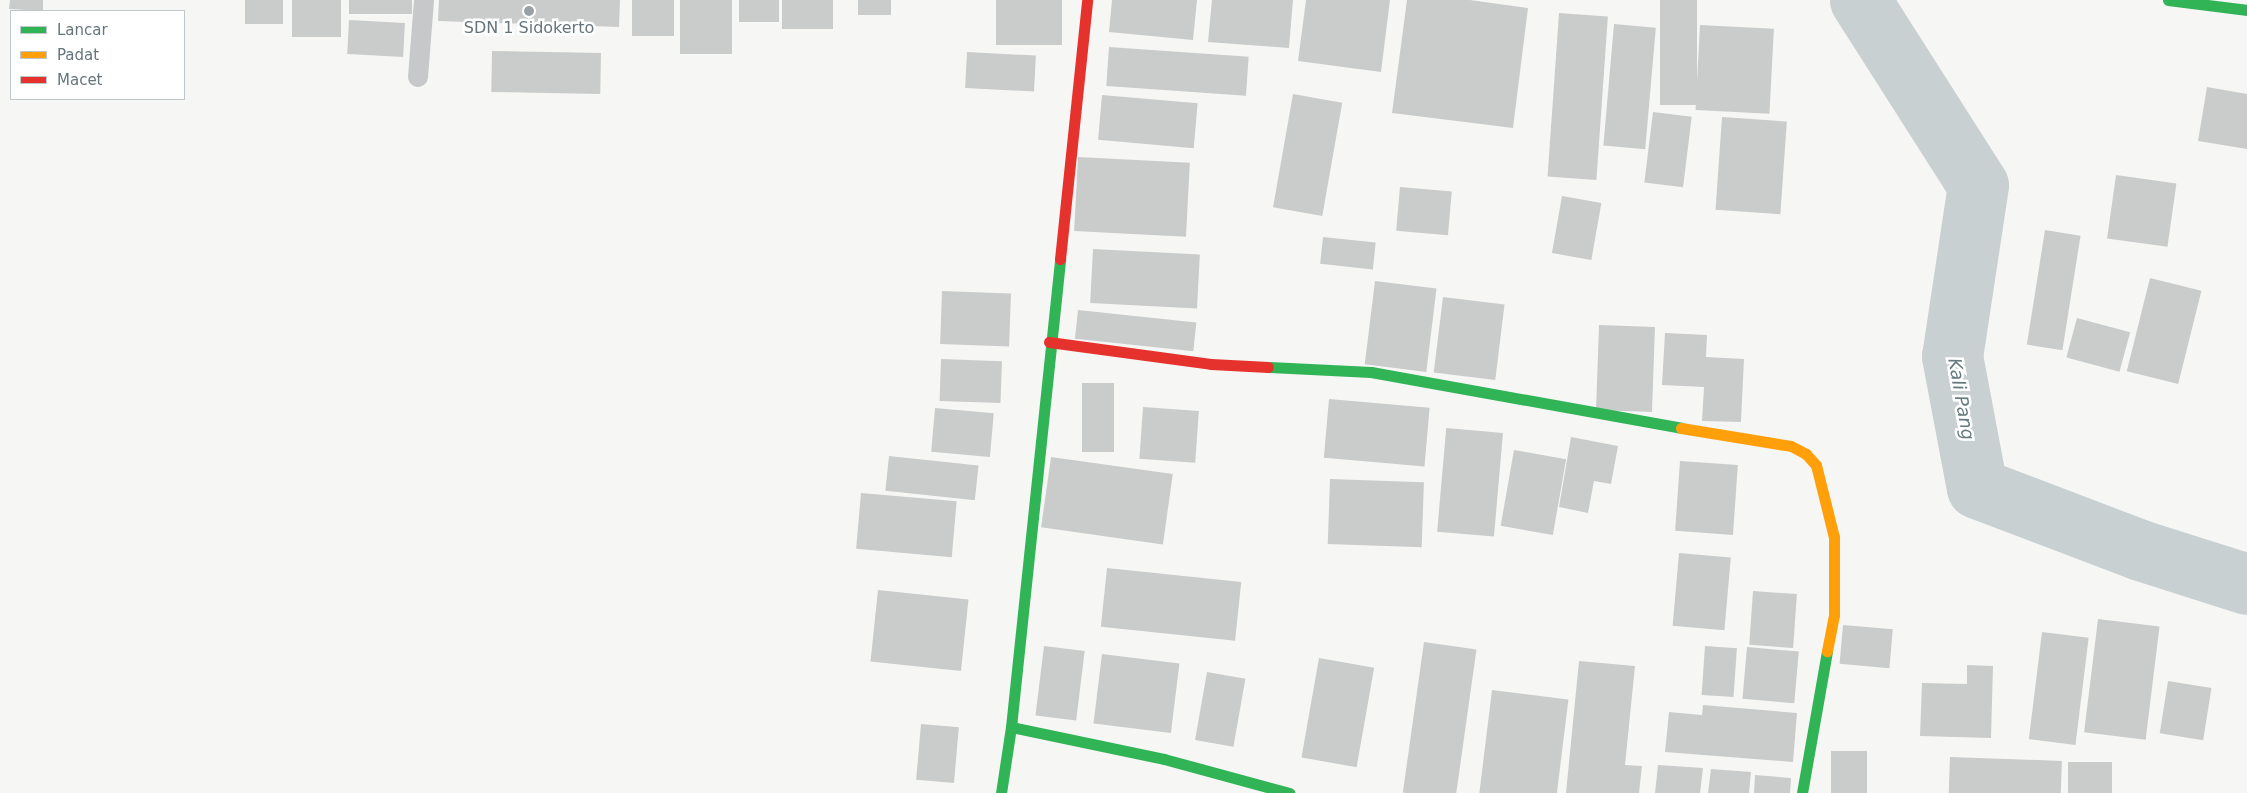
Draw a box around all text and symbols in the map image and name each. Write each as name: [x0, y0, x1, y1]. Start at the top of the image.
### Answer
marker: SDN 1 Sidokerto: [523, 5, 535, 17]
legend: [10, 10, 185, 100]
place label: SDN 1 Sidokerto: [464, 18, 594, 38]
text: Lancar: [57, 21, 108, 39]
text: Padat: [57, 46, 99, 64]
text: Macet: [57, 71, 103, 89]
water label: Kali Pang: [1943, 356, 1979, 442]

